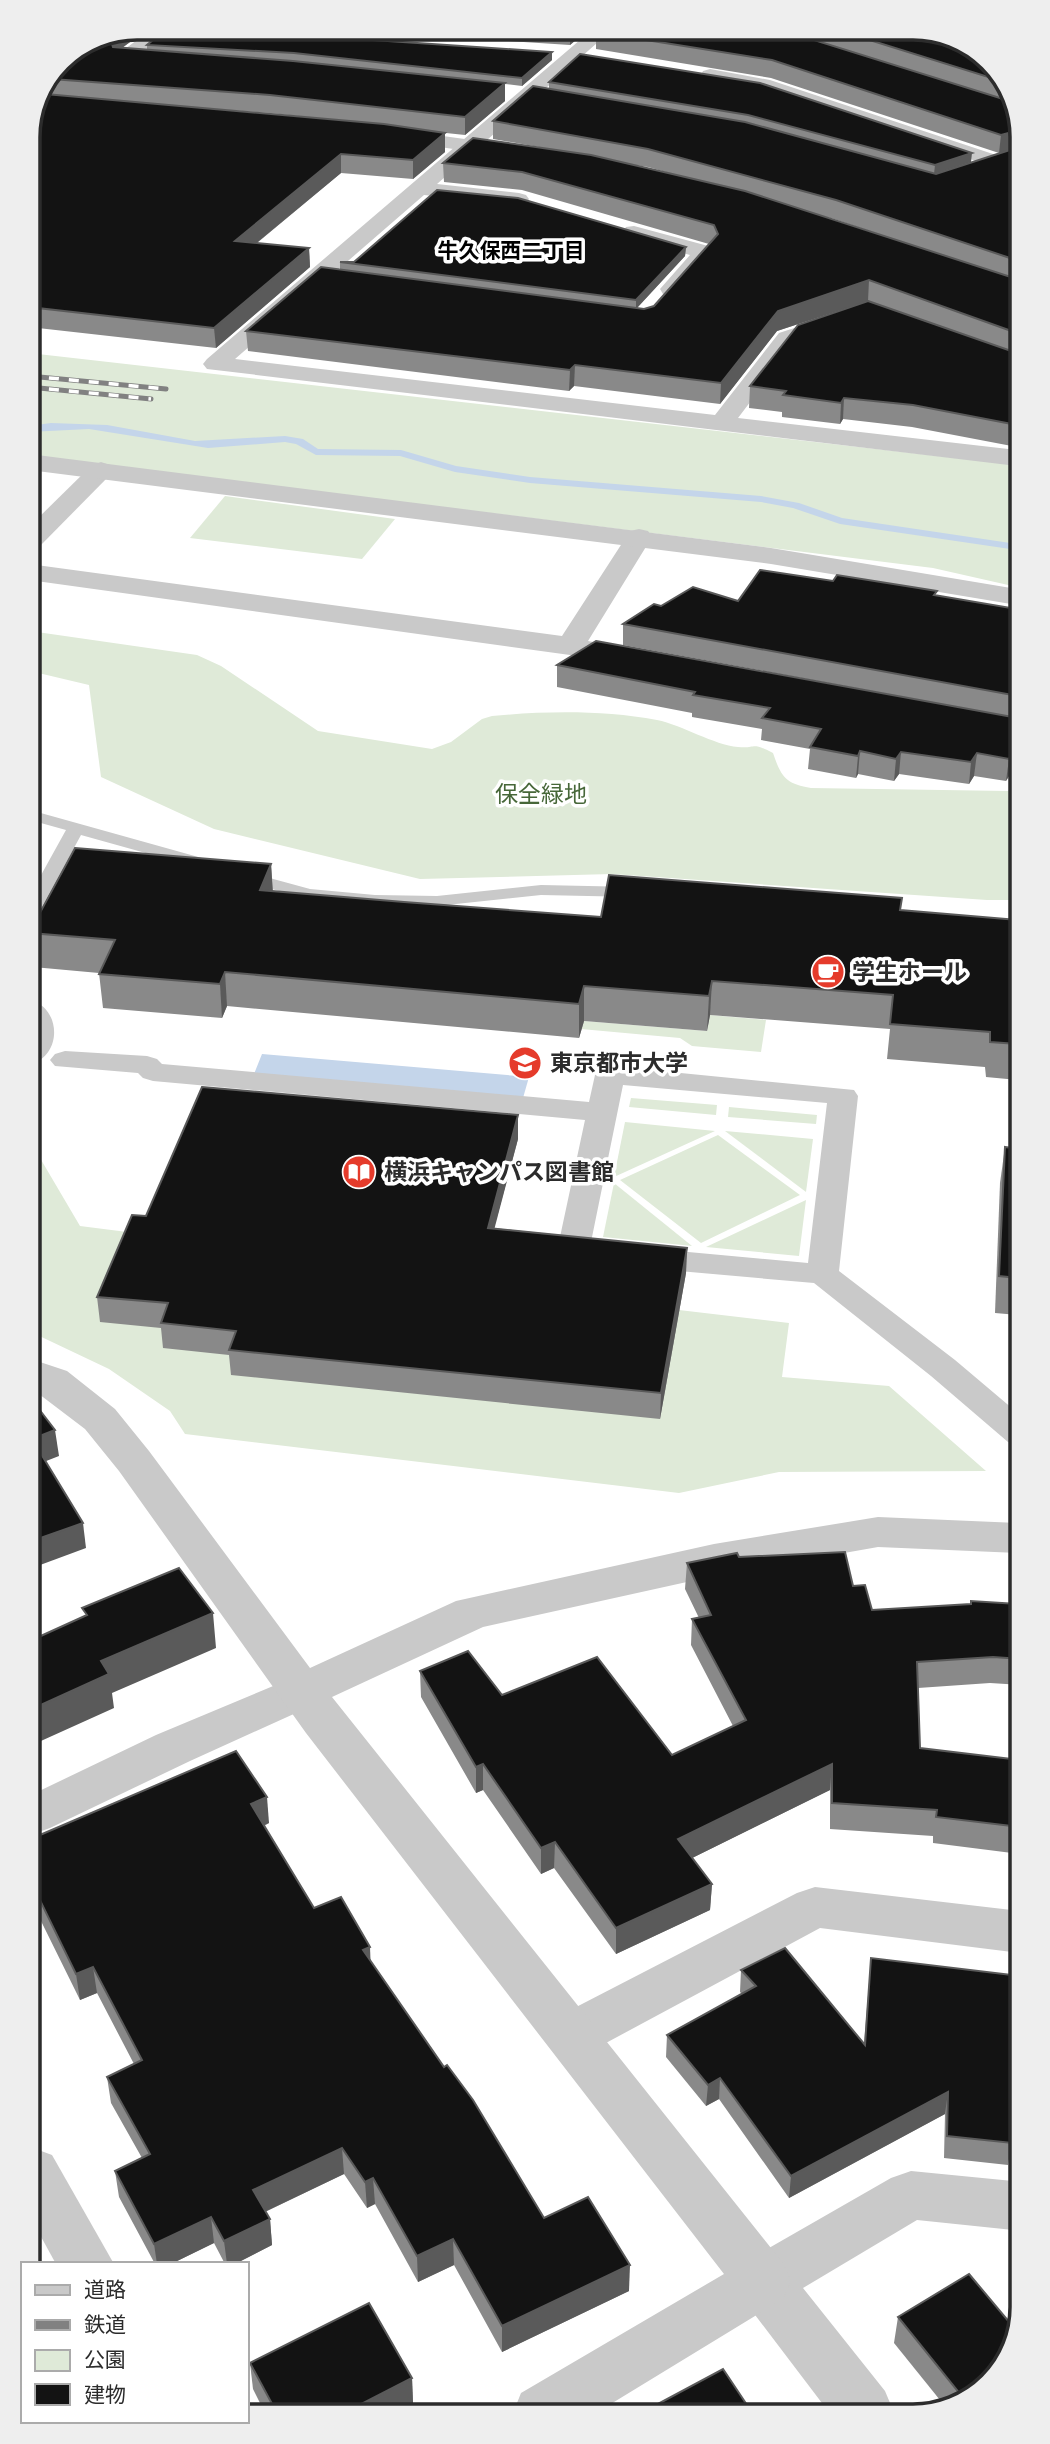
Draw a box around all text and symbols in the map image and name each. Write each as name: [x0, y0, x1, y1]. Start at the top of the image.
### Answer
district label: 牛久保西二丁目: [438, 236, 585, 264]
park label: 保全緑地: [495, 778, 587, 808]
cafe icon: 学生ホール: [809, 953, 847, 991]
place label: 学生ホール: [852, 956, 967, 986]
school or university icon: 東京都市大学: [506, 1044, 544, 1082]
place label: 東京都市大学: [550, 1047, 688, 1077]
library icon: 横浜キャンパス図書館: [340, 1153, 378, 1191]
place label: 横浜キャンパス図書館: [384, 1156, 614, 1186]
legend: [21, 2262, 248, 2423]
text: 道路: [84, 2275, 126, 2303]
text: 鉄道: [84, 2310, 126, 2338]
text: 公園: [84, 2345, 126, 2373]
text: 建物: [84, 2380, 126, 2408]

